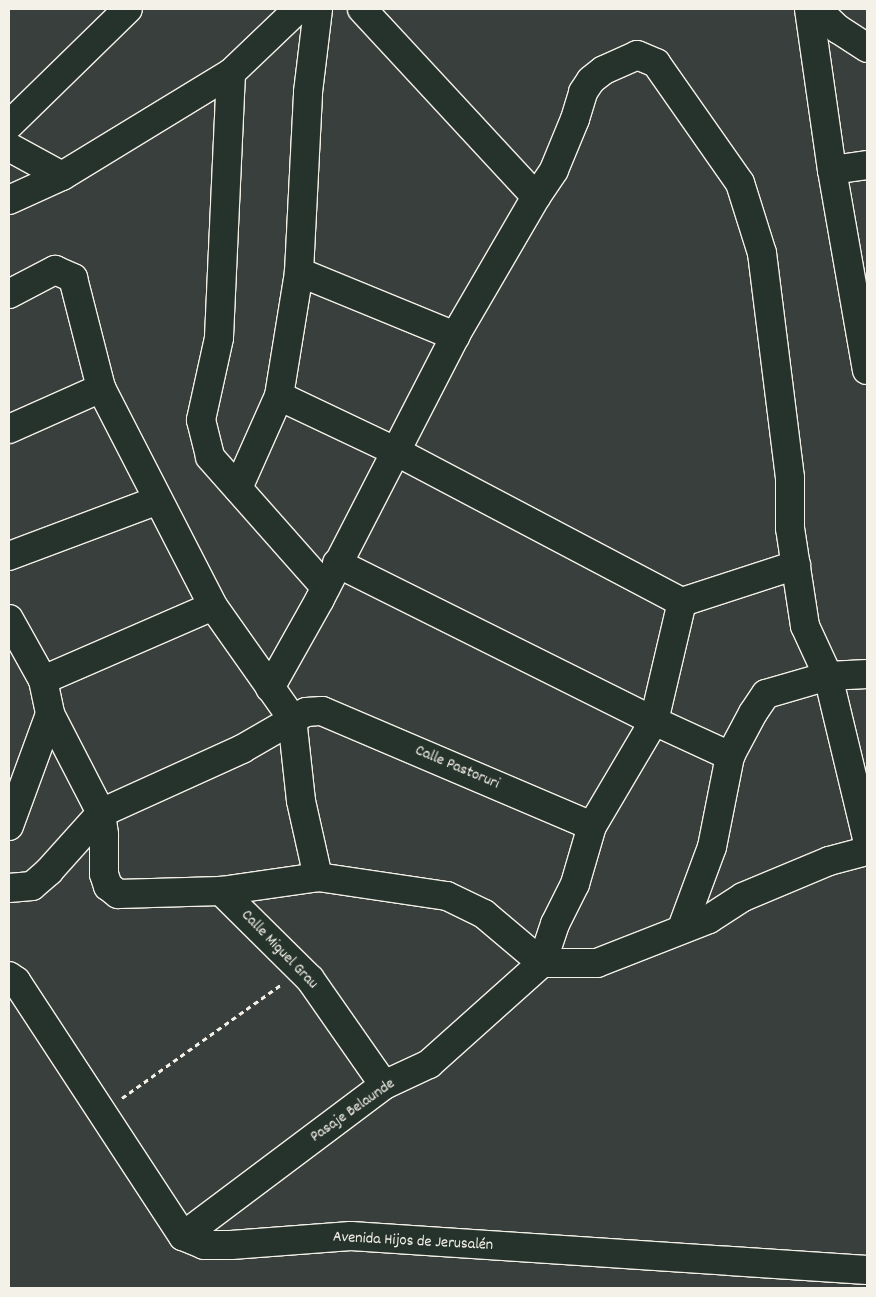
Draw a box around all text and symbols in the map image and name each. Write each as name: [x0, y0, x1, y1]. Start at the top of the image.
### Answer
street label: Calle Pastoruri: [412, 742, 502, 794]
street label: Calle Miguel Grau: [236, 906, 322, 994]
street label: Pasaje Belaunde: [307, 1075, 399, 1147]
street label: Avenida Hijos de Jerusalén: [332, 1228, 494, 1256]

